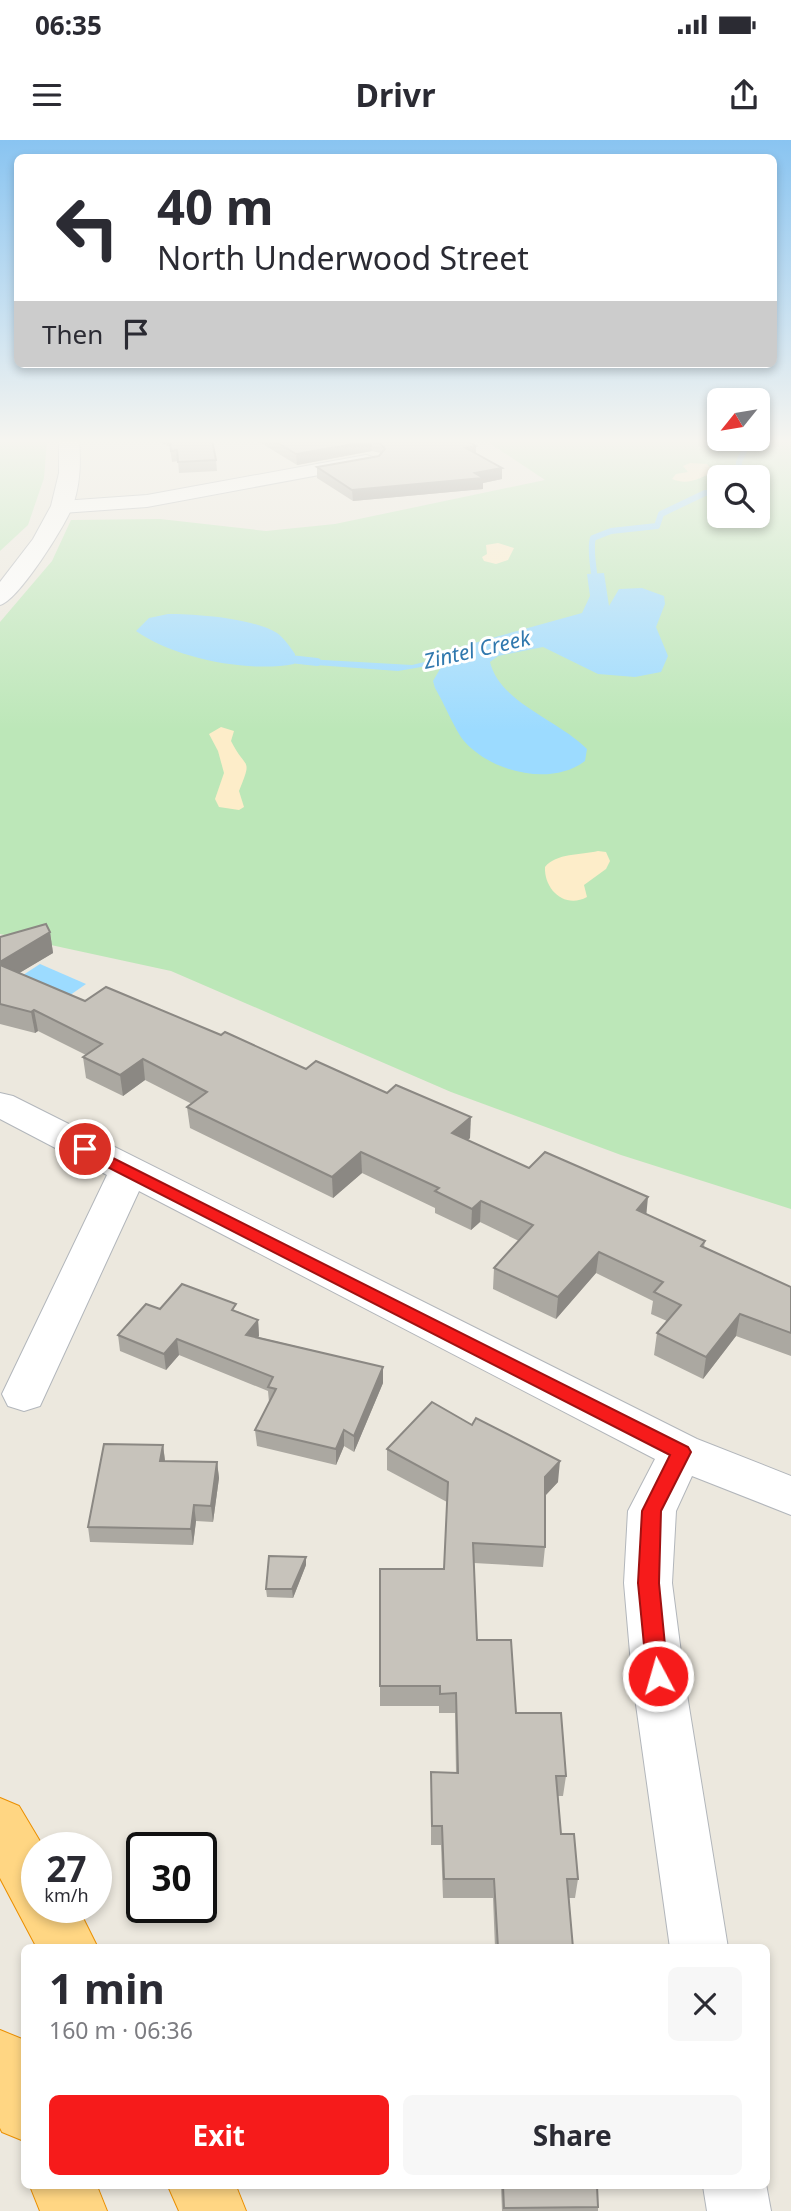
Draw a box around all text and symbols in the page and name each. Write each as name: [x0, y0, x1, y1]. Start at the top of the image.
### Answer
text: 06:35: [35, 7, 102, 43]
text: Drivr: [356, 73, 435, 116]
icon: menu: [28, 76, 66, 114]
icon: share: [725, 76, 763, 114]
text: 40 m: [157, 173, 274, 239]
icon: left: [42, 182, 133, 273]
text: North Underwood Street: [157, 236, 529, 279]
icon: arrive: [117, 315, 155, 353]
text: Then: [42, 316, 103, 352]
north arrow: [707, 388, 770, 452]
map controls: [707, 388, 770, 528]
button: search: [707, 465, 770, 528]
water label: Zintel Creek: [420, 623, 534, 675]
pin: [55, 1119, 115, 1179]
icon: arrive: [66, 1130, 104, 1168]
position arrow: [621, 1639, 695, 1713]
speed limit sign: 30: [126, 1832, 217, 1923]
text: 27: [46, 1845, 87, 1892]
text: km/h: [44, 1883, 89, 1907]
text: 1 min: [49, 1959, 165, 2016]
button: close: [668, 1967, 742, 2041]
text: 160 m · 06:36: [49, 2014, 193, 2046]
button: Exit: [49, 2095, 389, 2175]
button: Share: [403, 2095, 742, 2175]

